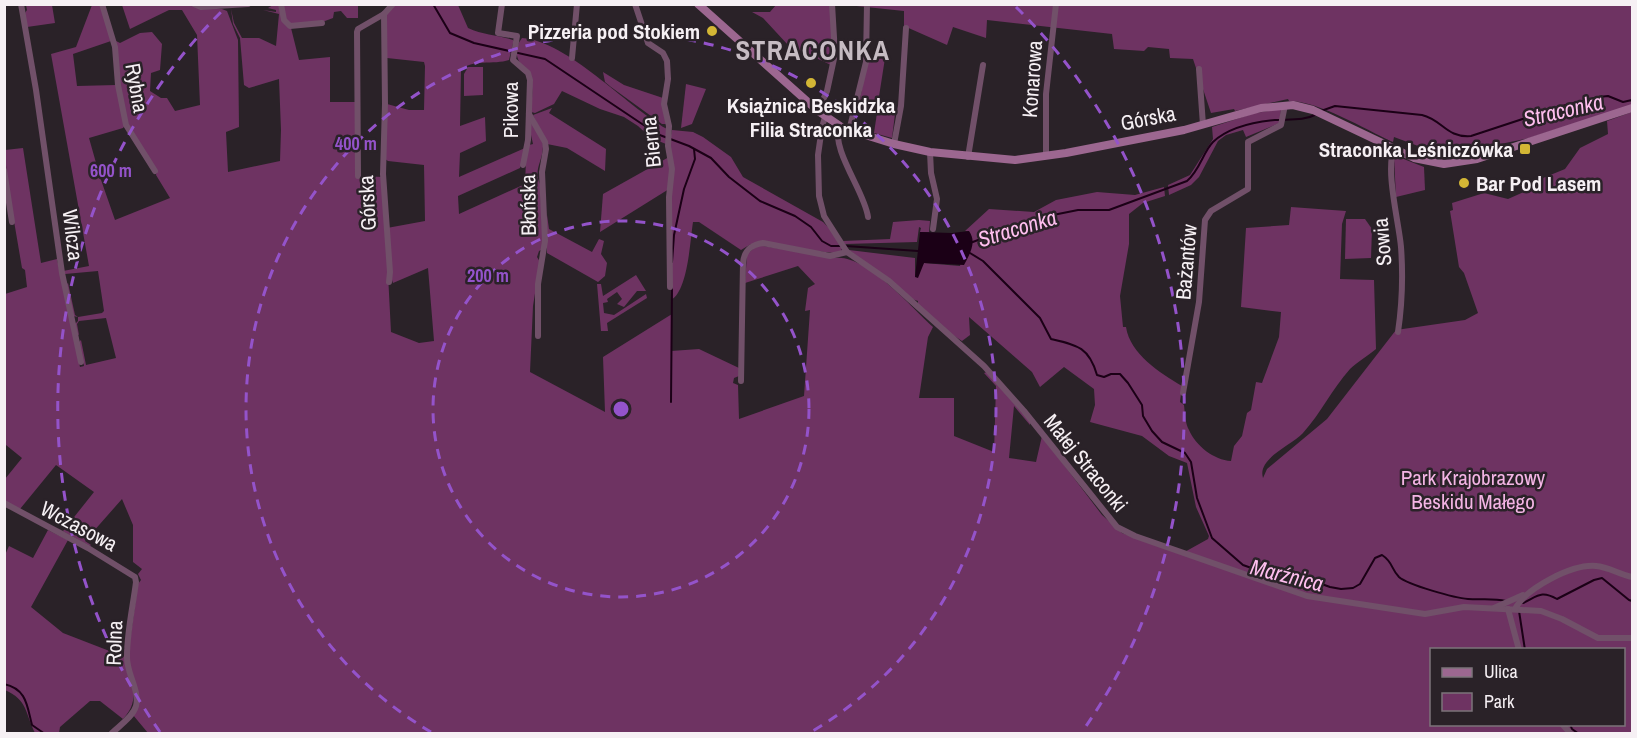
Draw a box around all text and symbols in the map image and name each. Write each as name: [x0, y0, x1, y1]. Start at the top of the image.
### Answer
place label: Pizzeria pod Stokiem: [528, 17, 700, 46]
marker: Pizzeria pod Stokiem: [705, 24, 719, 38]
district label: STRACONKA: [736, 32, 890, 68]
street label: Konarowa: [1015, 39, 1049, 119]
street label: Rybna: [118, 61, 156, 115]
marker: Książnica Beskidzka Filia Straconka: [804, 76, 818, 90]
street label: Pikowa: [496, 81, 525, 138]
water label: Straconka: [1520, 86, 1606, 134]
place label: Książnica Beskidzka Filia Straconka: [727, 91, 896, 144]
street label: Górska: [1118, 98, 1178, 138]
street label: Bierna: [634, 115, 668, 169]
text: 400 m: [335, 131, 377, 156]
place label: Straconka Leśniczówka: [1319, 135, 1513, 164]
marker: Straconka Leśniczówka: [1518, 142, 1532, 156]
text: 600 m: [90, 158, 132, 183]
place label: Bar Pod Lasem: [1476, 169, 1601, 198]
street label: Górska: [351, 174, 383, 231]
street label: Błońska: [513, 174, 543, 236]
marker: Bar Pod Lasem: [1457, 176, 1471, 190]
water label: Straconka: [974, 202, 1060, 254]
street label: Wilcza: [55, 208, 91, 263]
street label: Sowia: [1365, 216, 1399, 267]
street label: Bażantów: [1168, 223, 1204, 301]
text: 200 m: [467, 263, 509, 288]
centre of rings: [611, 399, 631, 419]
street label: Małej Straconki: [1037, 408, 1135, 518]
park label: Park Krajobrazowy Beskidu Małego: [1401, 463, 1546, 516]
street label: Wczasowa: [36, 494, 123, 558]
water label: Marźnica: [1247, 551, 1327, 599]
street label: Rolna: [99, 620, 129, 666]
legend: [1430, 648, 1625, 726]
text: Ulica: [1484, 659, 1518, 684]
text: Park: [1484, 689, 1515, 714]

